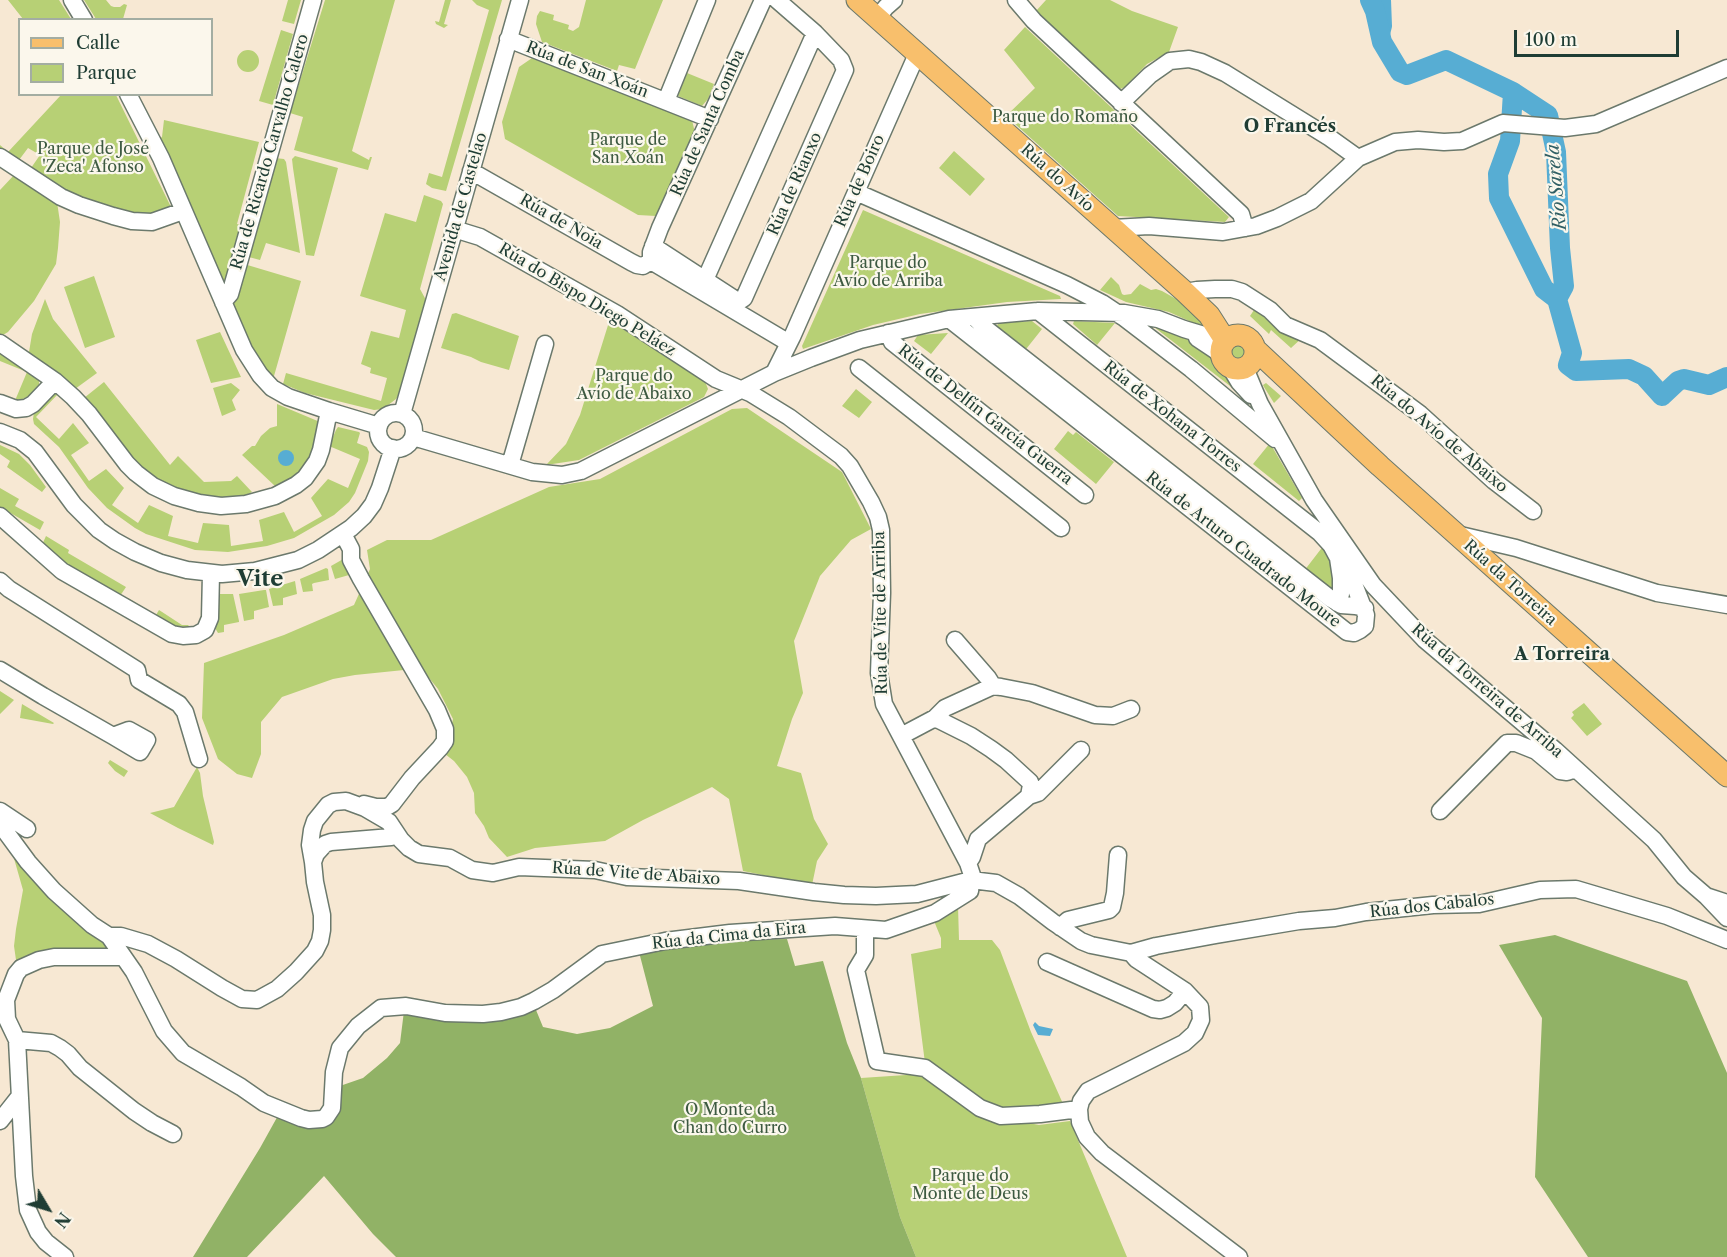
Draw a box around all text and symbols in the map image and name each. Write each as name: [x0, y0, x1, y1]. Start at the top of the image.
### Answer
legend: [18, 18, 213, 96]
scale bar: [1517, 18, 1682, 56]
text: 100 m: [1525, 29, 1577, 51]
text: Calle: [76, 32, 120, 54]
street label: Rúa de Ricardo Carvalho Calero: [227, 32, 313, 272]
street label: Rúa de San Xoán: [523, 38, 651, 102]
street label: Rúa de Santa Comba: [667, 47, 749, 199]
text: Parque: [76, 62, 137, 84]
park label: Parque do Romaño: [992, 107, 1138, 127]
district label: O Francés: [1244, 116, 1336, 138]
park label: Parque de San Xoán: [590, 130, 666, 168]
street label: Rúa de Rianxo: [764, 130, 826, 238]
street label: Avenida de Castelao: [431, 131, 491, 283]
street label: Rúa de Boiro: [831, 132, 889, 230]
park label: Parque de José 'Zeca' Afonso: [37, 139, 149, 177]
street label: Rúa do Avío: [1016, 140, 1098, 216]
water label: Río Sarela: [1542, 143, 1572, 231]
street label: Rúa de Noia: [516, 190, 606, 254]
street label: Rúa do Bispo Diego Peláez: [495, 239, 679, 361]
park label: Parque do Avío de Arriba: [833, 253, 943, 291]
street label: Rúa de Delfín García Guerra: [894, 341, 1076, 489]
street label: Rúa de Xohana Torres: [1099, 357, 1245, 477]
park label: Parque do Avío de Abaixo: [576, 366, 692, 404]
street label: Rúa do Avío de Abaixo: [1367, 371, 1511, 497]
street label: Rúa de Arturo Cuadrado Moure: [1142, 468, 1344, 632]
street label: Rúa de Vite de Arriba: [870, 531, 892, 695]
street label: Rúa da Torreira: [1459, 536, 1561, 630]
district label: Vite: [237, 567, 283, 593]
street label: Rúa da Torreira de Arriba: [1407, 620, 1567, 762]
district label: A Torreira: [1514, 644, 1610, 666]
street label: Rúa de Vite de Abaixo: [551, 859, 721, 889]
street label: Rúa dos Cabalos: [1369, 890, 1495, 922]
street label: Rúa da Cima da Eira: [651, 918, 807, 954]
park label: O Monte da Chan do Curro: [673, 1100, 787, 1138]
park label: Parque do Monte de Deus: [912, 1166, 1028, 1204]
north arrow: [18, 1179, 78, 1239]
text: N: [50, 1208, 74, 1232]

